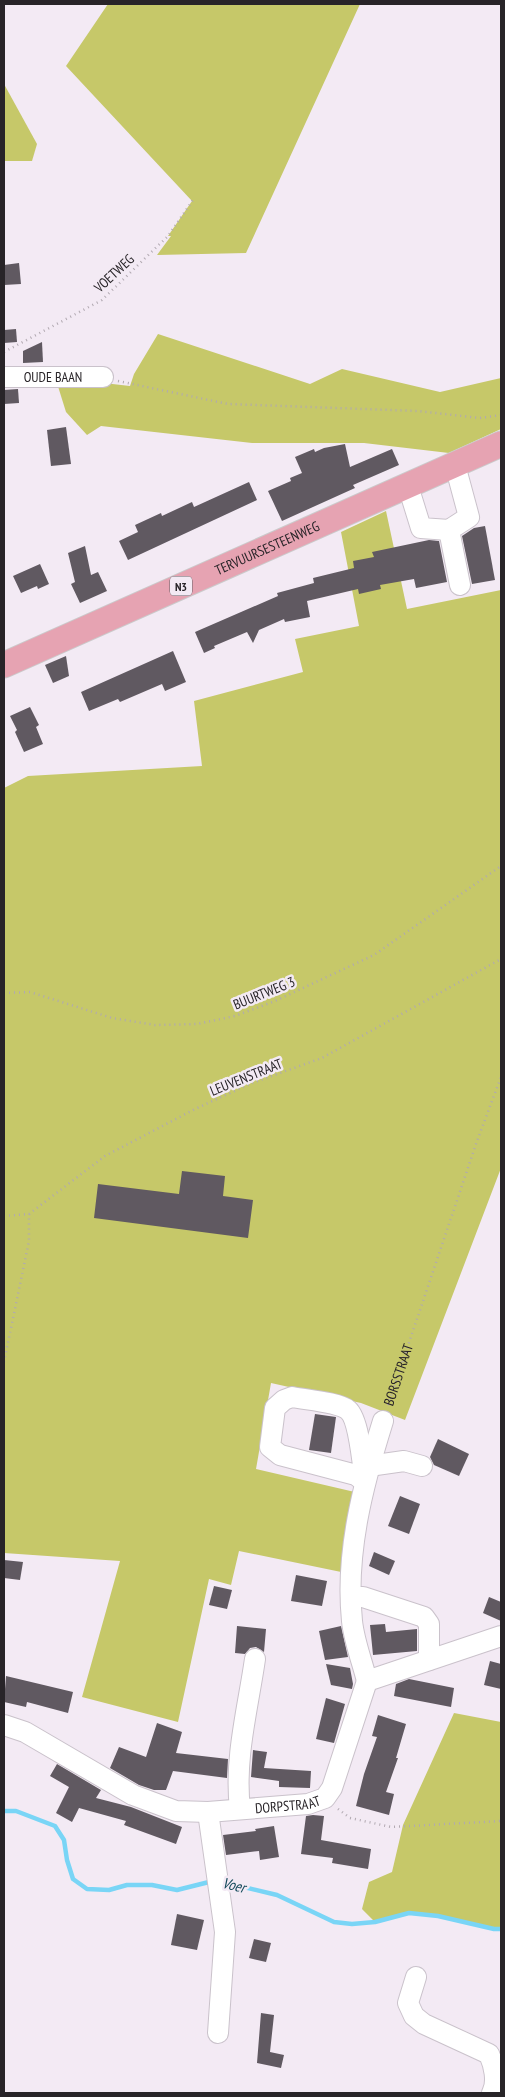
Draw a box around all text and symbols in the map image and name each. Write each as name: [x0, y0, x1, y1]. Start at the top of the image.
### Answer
street label: VOETWEG: [89, 250, 138, 297]
street label: OUDE BAAN: [24, 368, 82, 386]
street label: TERVUURSESTEENWEG: [212, 517, 322, 579]
road number: N3: [170, 576, 192, 596]
street label: BUURTWEG 3: [231, 972, 297, 1014]
street label: LEUVENSTRAAT: [207, 1054, 286, 1100]
street label: BORSSTRAAT: [379, 1341, 417, 1408]
street label: DORPSTRAAT: [254, 1791, 323, 1817]
water label: Voer: [221, 1873, 249, 1897]

